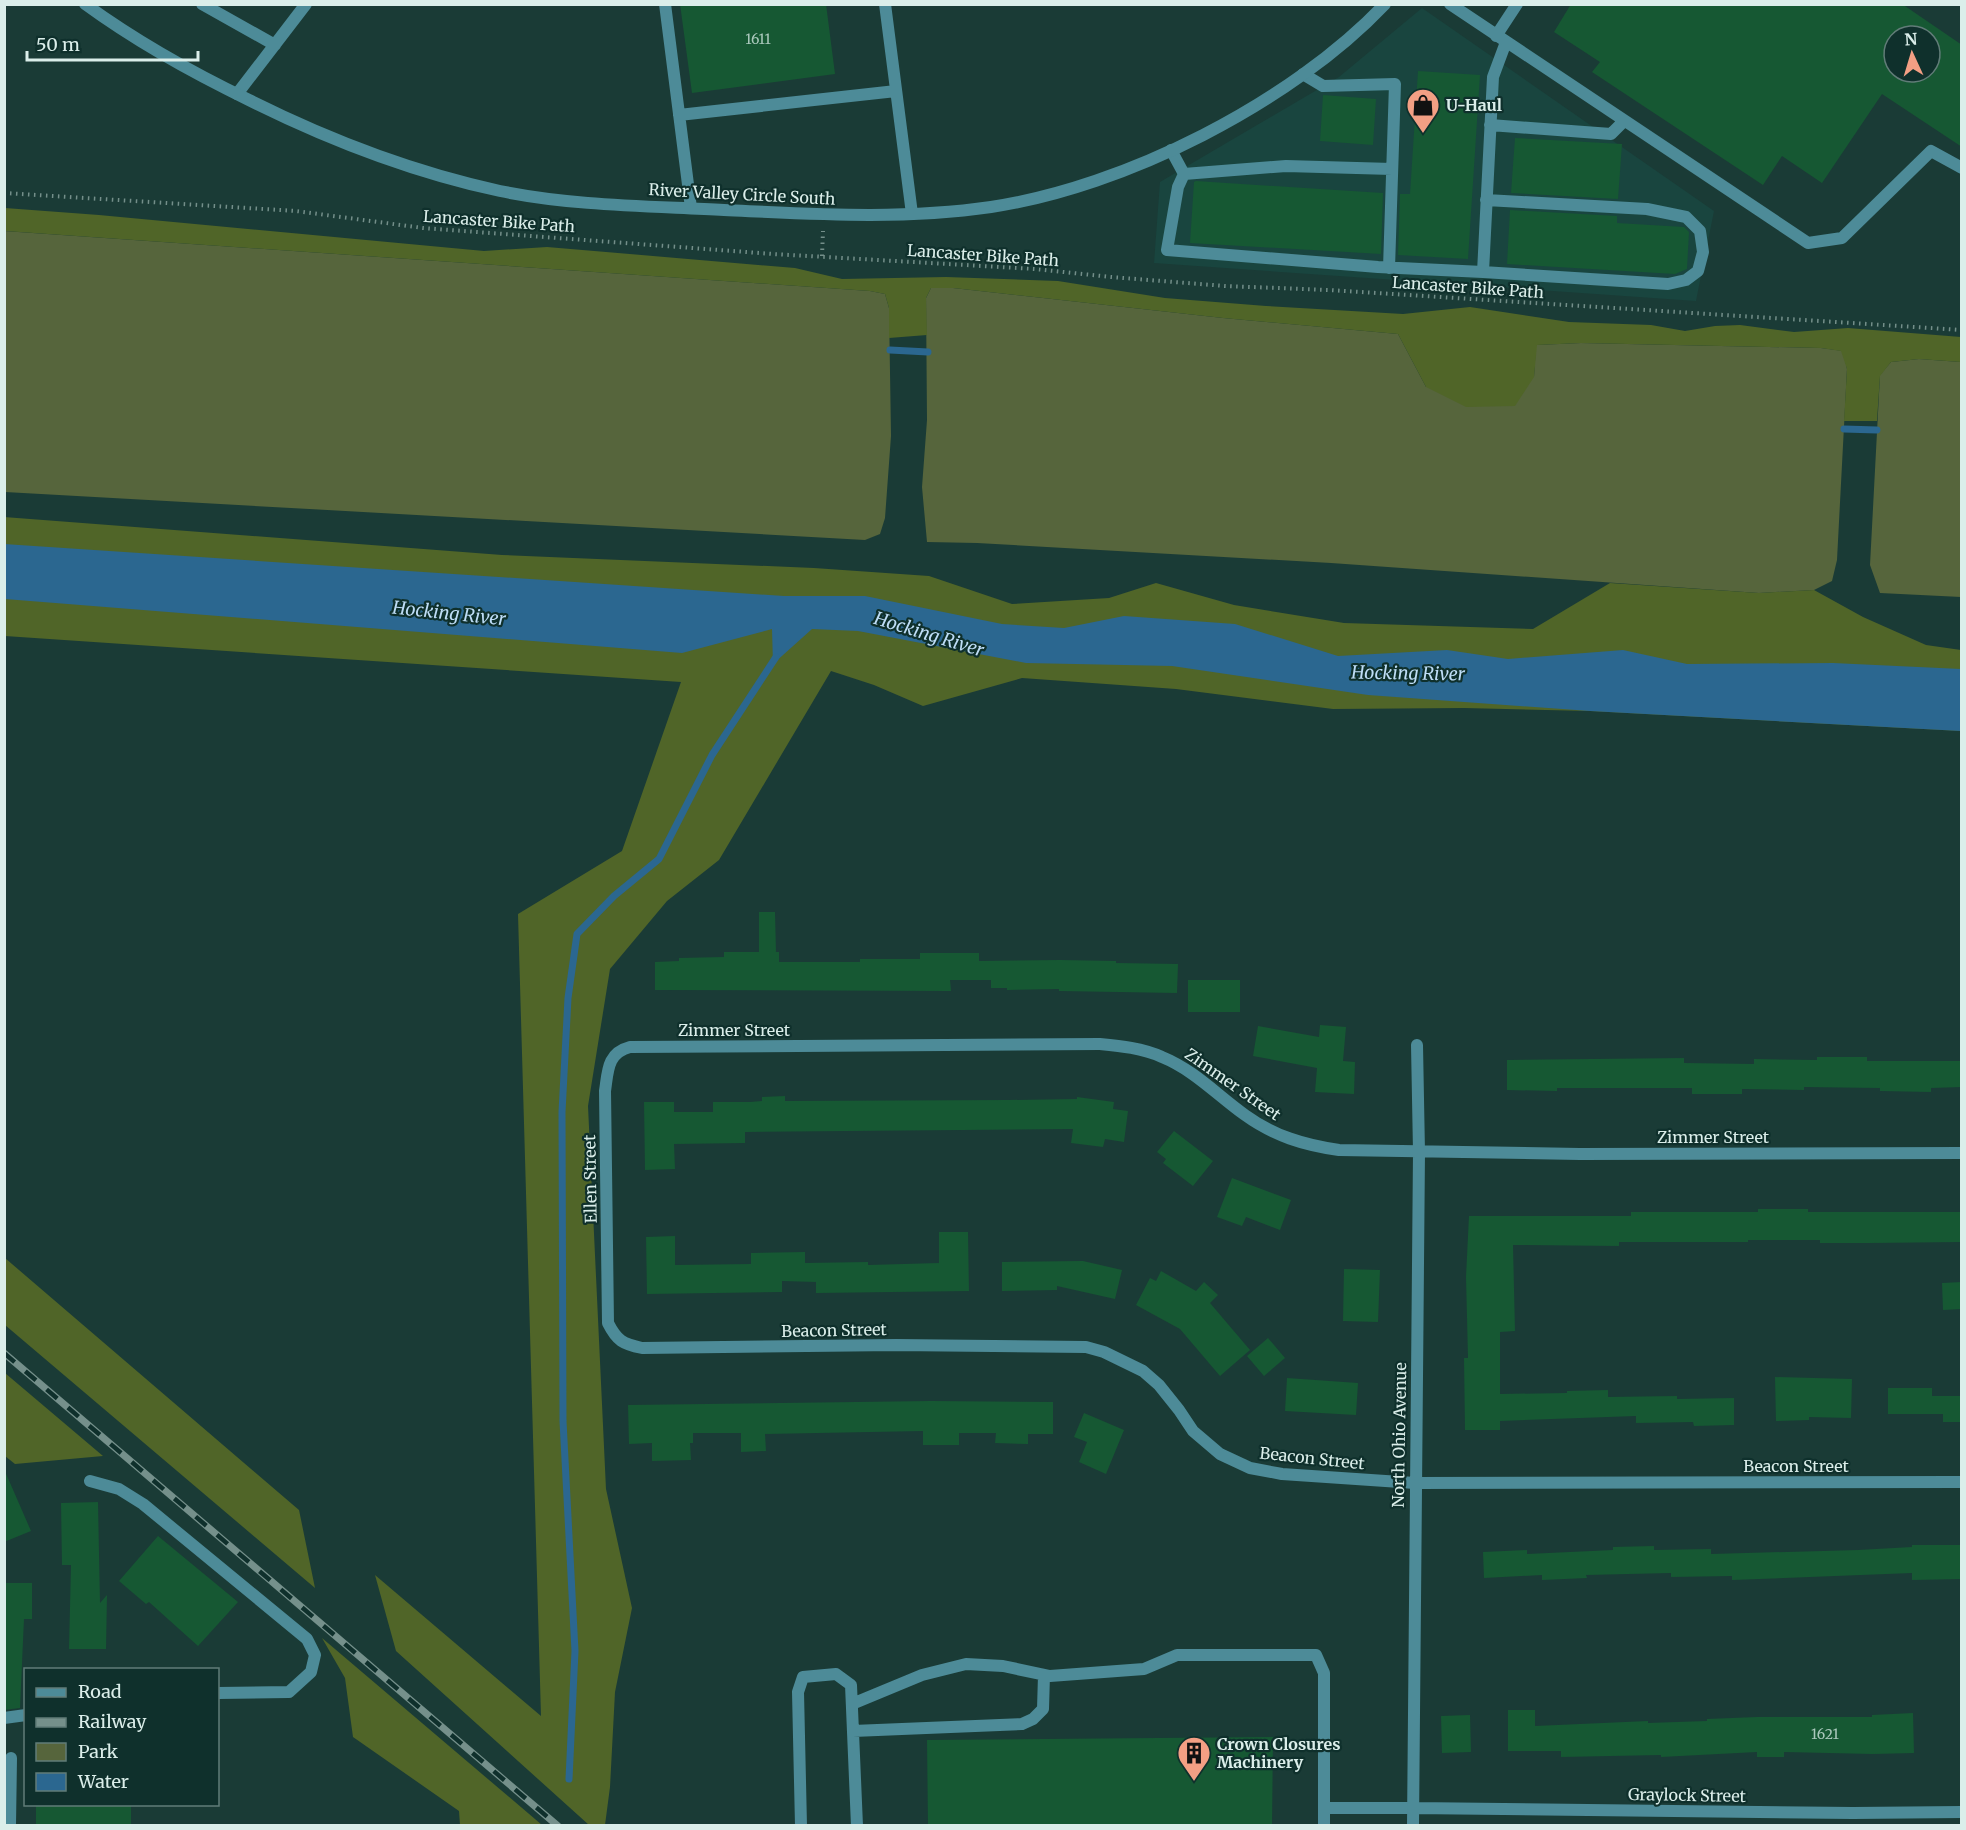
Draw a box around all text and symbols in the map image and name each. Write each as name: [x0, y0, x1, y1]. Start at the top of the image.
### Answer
scale bar: [27, 24, 198, 62]
north arrow: [1882, 24, 1942, 84]
text: N: [1904, 29, 1918, 49]
house number: 1611: [745, 30, 771, 48]
text: 50 m: [36, 33, 80, 56]
shop icon: U-Haul: [1405, 87, 1441, 134]
place label: U-Haul: [1446, 95, 1502, 115]
street label: River Valley Circle South: [648, 179, 836, 209]
street label: Lancaster Bike Path: [422, 206, 576, 236]
street label: Lancaster Bike Path: [906, 240, 1060, 270]
street label: Lancaster Bike Path: [1391, 272, 1545, 302]
water label: Hocking River: [390, 596, 508, 630]
water label: Hocking River: [870, 606, 987, 662]
water label: Hocking River: [1350, 660, 1466, 686]
street label: Zimmer Street: [678, 1020, 791, 1040]
street label: Zimmer Street: [1181, 1044, 1285, 1125]
street label: Zimmer Street: [1657, 1127, 1770, 1147]
street label: Ellen Street: [579, 1134, 601, 1224]
street label: Beacon Street: [781, 1319, 888, 1341]
street label: North Ohio Avenue: [1388, 1362, 1410, 1508]
street label: Beacon Street: [1258, 1443, 1366, 1474]
street label: Beacon Street: [1743, 1456, 1850, 1476]
legend: [24, 1668, 219, 1806]
text: Road: [78, 1680, 122, 1703]
text: Railway: [78, 1710, 147, 1733]
house number: 1621: [1811, 1725, 1839, 1743]
place label: Crown Closures Machinery: [1217, 1734, 1340, 1772]
building icon: Crown Closures Machinery: [1176, 1735, 1212, 1782]
text: Park: [78, 1740, 119, 1763]
text: Water: [77, 1770, 129, 1793]
street label: Graylock Street: [1628, 1784, 1747, 1806]

